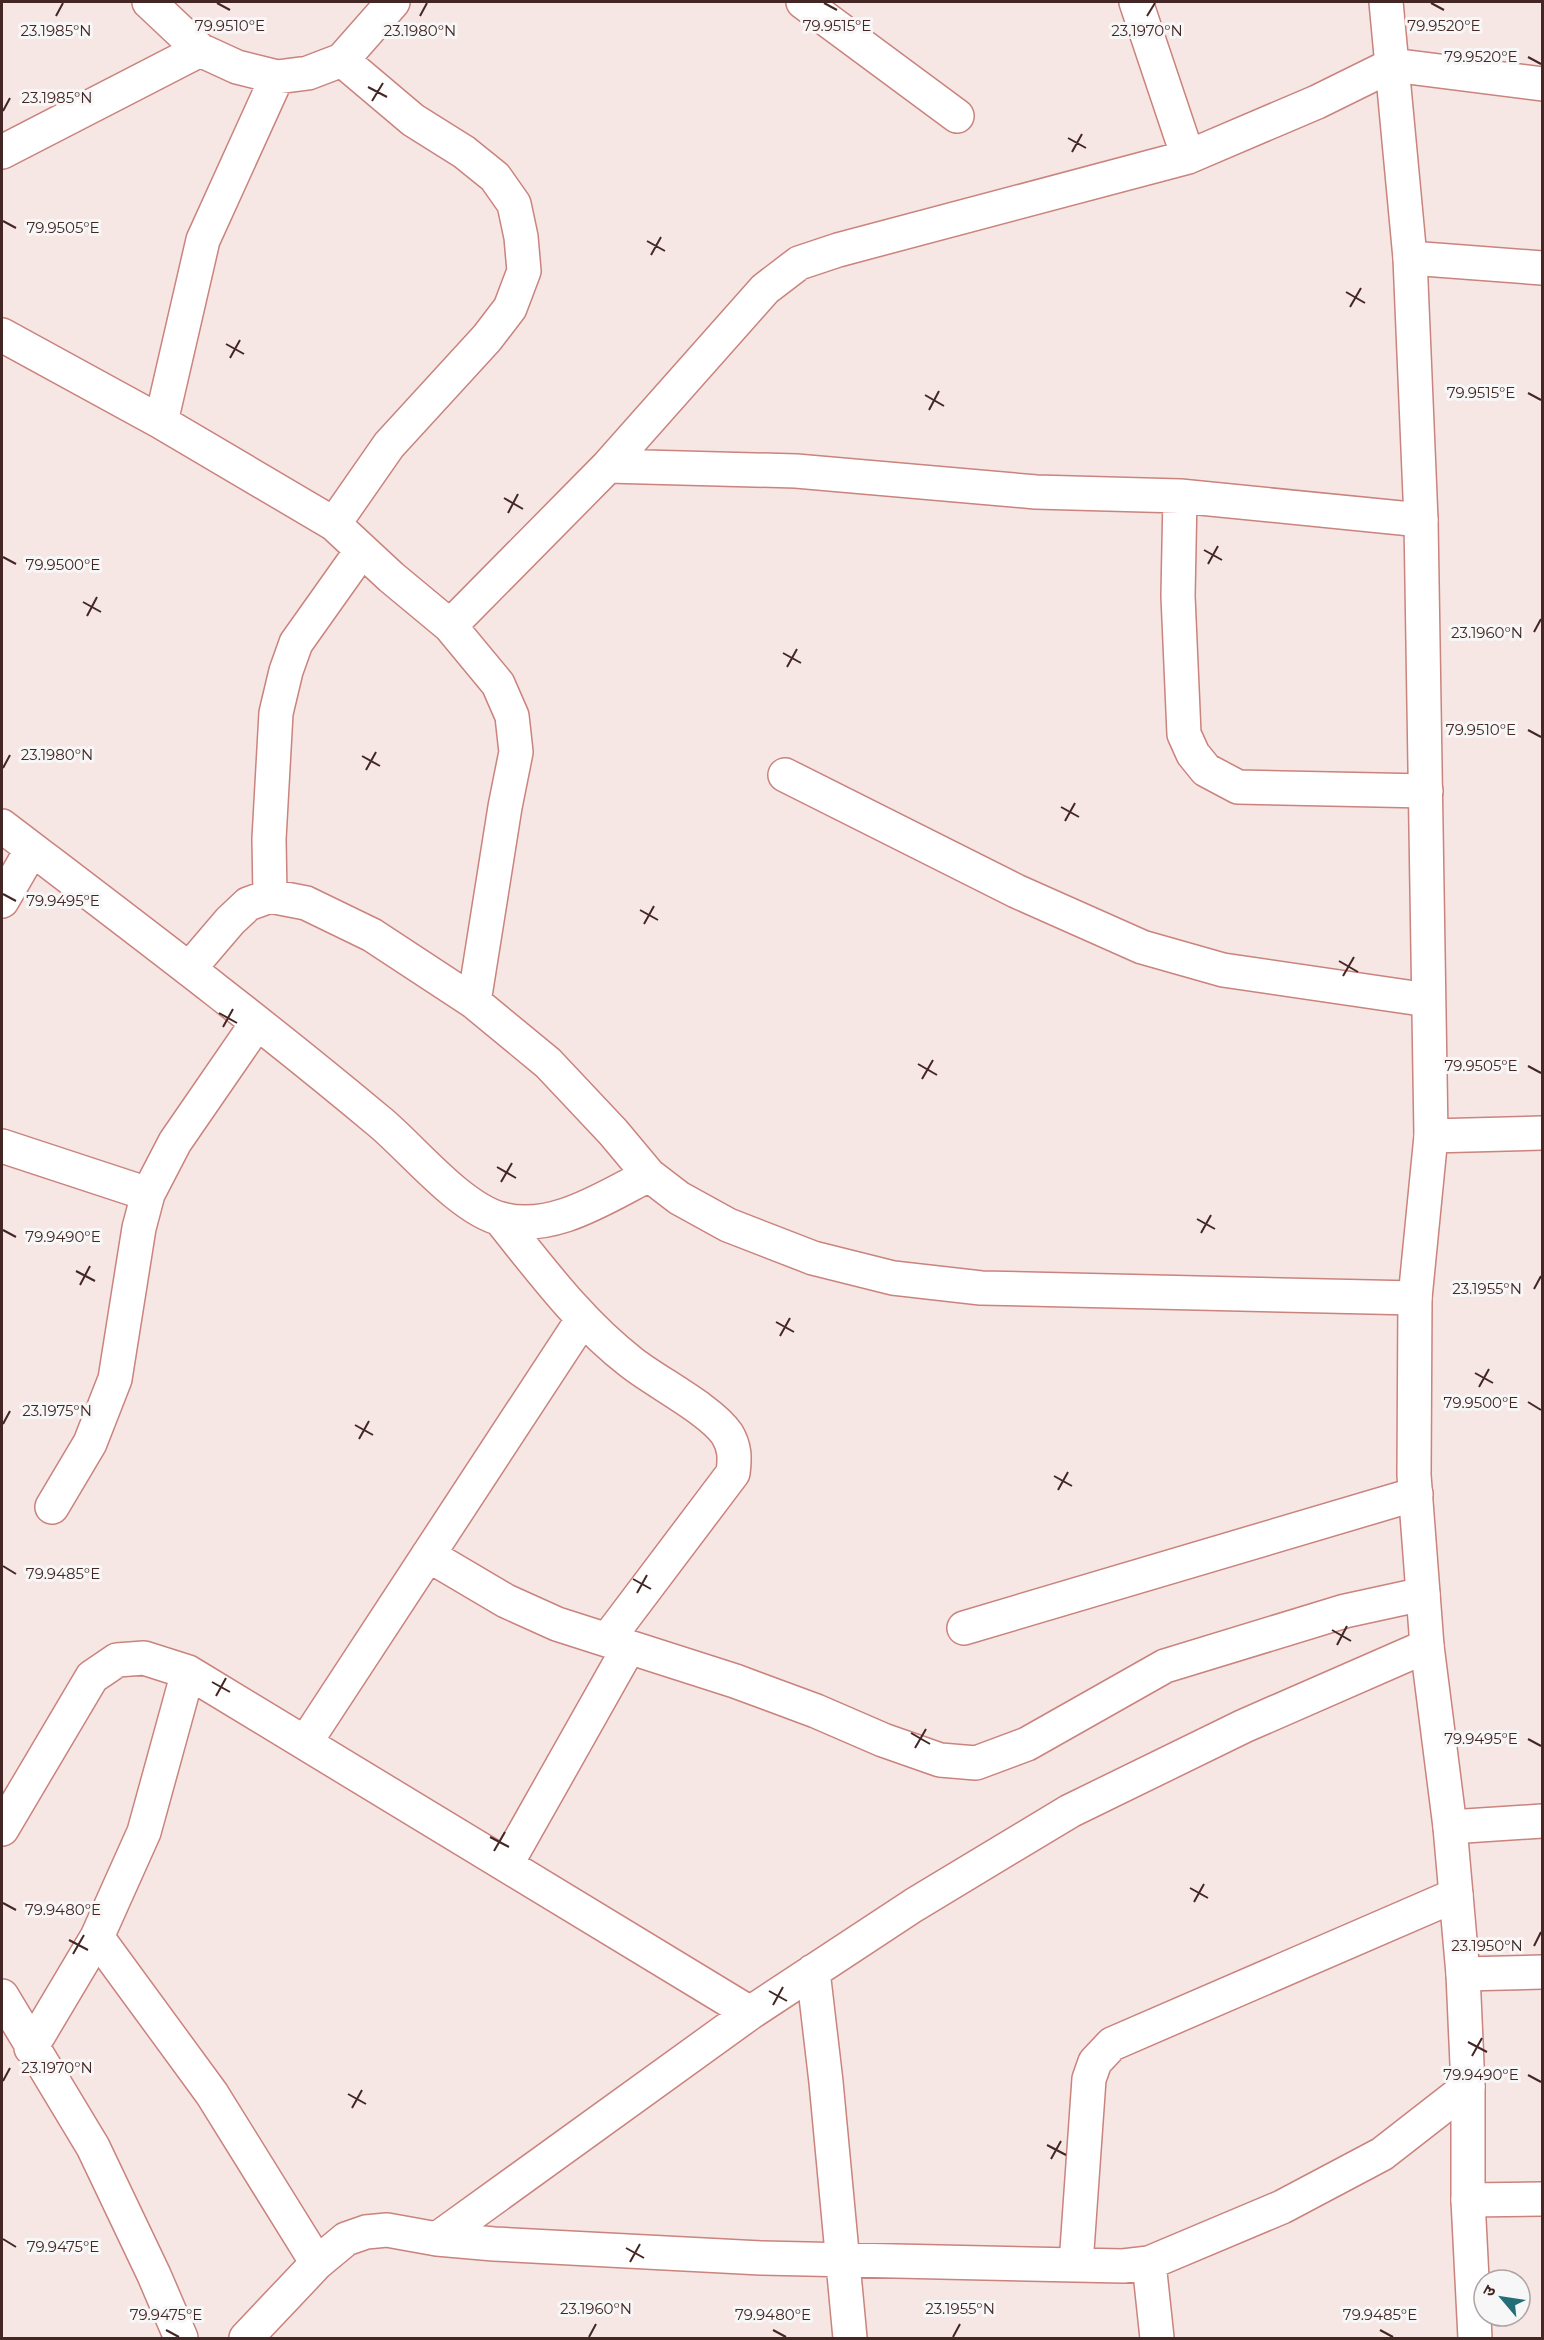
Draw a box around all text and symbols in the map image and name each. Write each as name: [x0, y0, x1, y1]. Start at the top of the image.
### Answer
text: 79.9510°E: [195, 16, 265, 35]
text: 79.9515°E: [803, 16, 871, 35]
text: 79.9520°E: [1407, 16, 1481, 35]
text: 23.1985°N: [21, 21, 91, 40]
text: 23.1980°N: [384, 21, 456, 40]
text: 23.1970°N: [1111, 21, 1183, 40]
text: 79.9520°E: [1444, 47, 1518, 66]
text: 23.1985°N: [22, 88, 92, 107]
text: 79.9505°E: [26, 218, 100, 237]
text: 79.9515°E: [1447, 383, 1515, 402]
text: 79.9500°E: [26, 555, 100, 574]
text: 23.1960°N: [1451, 623, 1523, 642]
text: 79.9510°E: [1446, 720, 1516, 739]
text: 23.1980°N: [21, 745, 93, 764]
text: 79.9495°E: [26, 891, 100, 910]
text: 79.9505°E: [1444, 1056, 1518, 1075]
text: 79.9490°E: [25, 1227, 101, 1246]
text: 23.1955°N: [1452, 1279, 1522, 1298]
text: 79.9500°E: [1444, 1393, 1518, 1412]
text: 23.1975°N: [22, 1401, 92, 1420]
text: 79.9485°E: [26, 1564, 100, 1583]
text: 79.9495°E: [1444, 1729, 1518, 1748]
text: 79.9480°E: [25, 1900, 101, 1919]
text: 23.1950°N: [1451, 1936, 1523, 1955]
text: 23.1970°N: [21, 2058, 93, 2077]
text: 79.9490°E: [1443, 2065, 1519, 2084]
text: 79.9475°E: [27, 2237, 99, 2256]
north arrow: [1472, 2268, 1532, 2328]
text: उ: [1479, 2282, 1500, 2300]
text: 23.1960°N: [560, 2299, 632, 2318]
text: 23.1955°N: [925, 2299, 995, 2318]
text: 79.9475°E: [130, 2305, 202, 2324]
text: 79.9480°E: [735, 2305, 811, 2324]
text: 79.9485°E: [1343, 2305, 1417, 2324]

